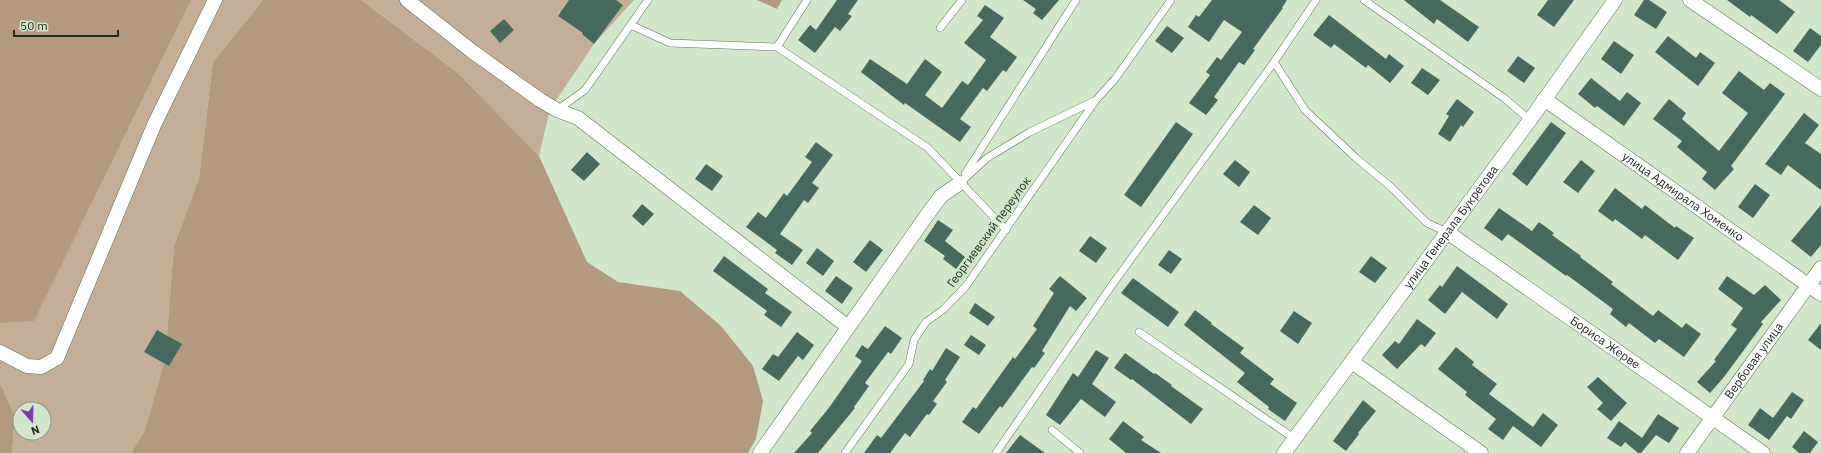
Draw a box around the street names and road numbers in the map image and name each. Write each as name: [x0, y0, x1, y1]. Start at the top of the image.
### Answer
street label: улица Адмирала Хоменко: [1620, 149, 1747, 245]
street label: улица Генерала Букретова: [1400, 162, 1501, 291]
street label: Георгиевский переулок: [943, 173, 1034, 290]
street label: Бориса Жерве: [1568, 313, 1644, 372]
street label: Вербовая улица: [1721, 319, 1786, 401]

